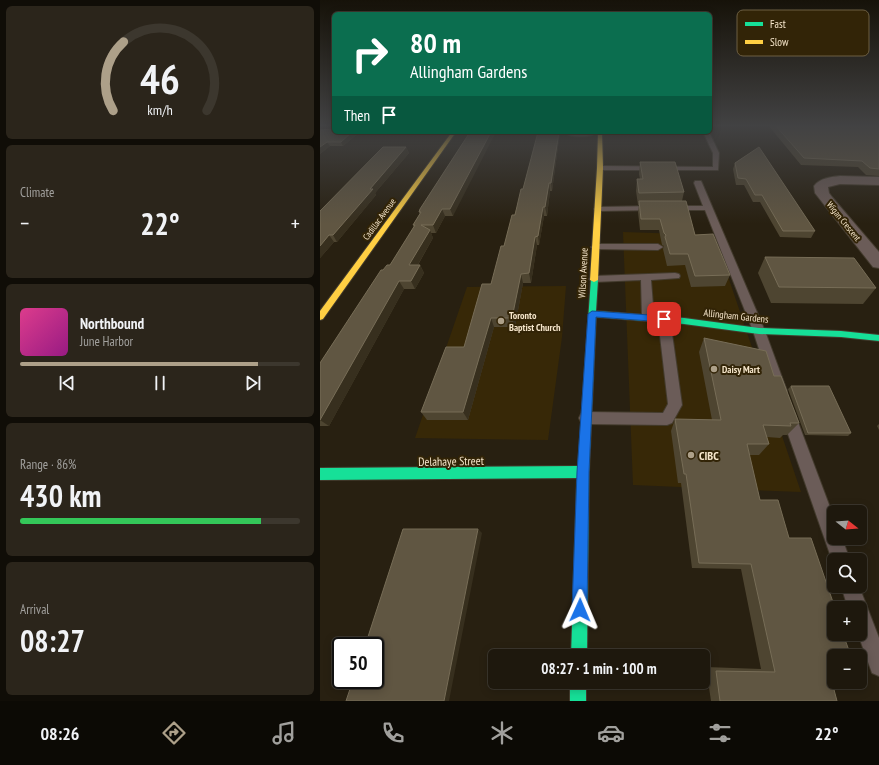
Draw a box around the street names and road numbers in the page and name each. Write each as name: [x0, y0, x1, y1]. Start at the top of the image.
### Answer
street label: Cadillac Avenue: [360, 196, 398, 242]
street label: Wigan Crescent: [825, 199, 864, 243]
street label: Wilson Avenue: [575, 247, 591, 299]
street label: Allingham Gardens: [703, 306, 770, 326]
street label: Delahaye Street: [418, 453, 485, 469]

